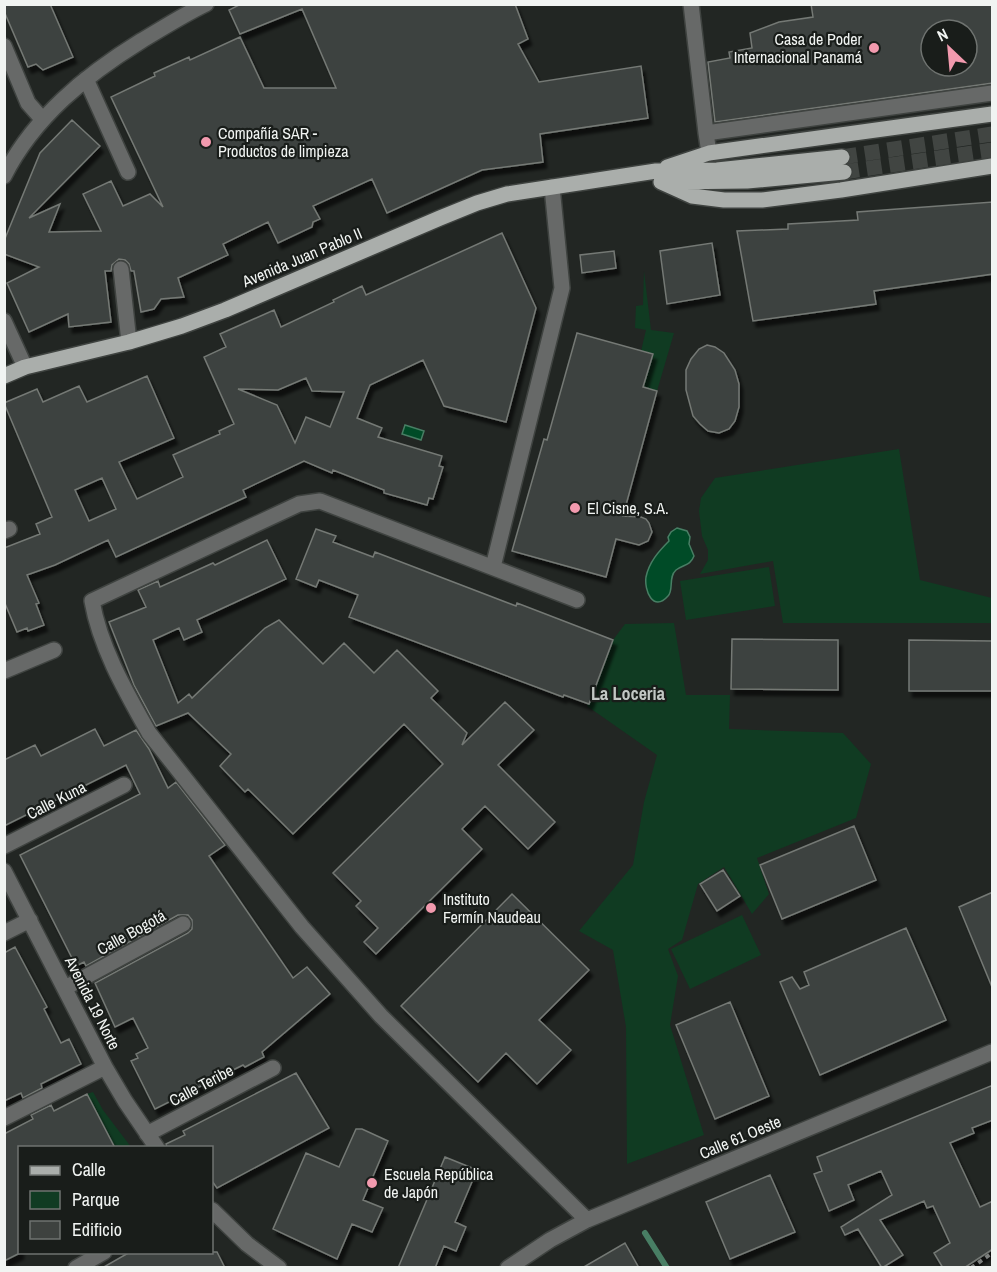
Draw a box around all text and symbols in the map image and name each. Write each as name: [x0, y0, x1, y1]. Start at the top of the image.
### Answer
north arrow: [919, 18, 979, 78]
text: N: [933, 23, 952, 46]
place label: Casa de Poder Internacional Panamá: [734, 28, 863, 68]
marker: Casa de Poder Internacional Panamá: [867, 41, 881, 55]
place label: Compañía SAR - Productos de limpieza: [218, 122, 349, 162]
marker: Compañía SAR - Productos de limpieza: [199, 135, 213, 149]
street label: Avenida Juan Pablo II: [238, 222, 365, 293]
place label: El Cisne, S.A.: [587, 497, 669, 519]
marker: El Cisne, S.A.: [568, 501, 582, 515]
district label: La Loceria: [591, 681, 666, 706]
street label: Calle Kuna: [22, 775, 90, 824]
place label: Instituto Fermín Naudeau: [443, 888, 541, 928]
marker: Instituto Fermín Naudeau: [424, 901, 438, 915]
street label: Calle Bogotá: [93, 904, 170, 960]
street label: Avenida 19 Norte: [60, 952, 126, 1053]
street label: Calle Teribe: [165, 1059, 237, 1111]
street label: Calle 61 Oeste: [696, 1110, 784, 1164]
legend: [18, 1146, 213, 1254]
text: Calle: [72, 1157, 106, 1182]
place label: Escuela República de Japón: [384, 1163, 494, 1203]
marker: Escuela República de Japón: [365, 1176, 379, 1190]
text: Parque: [72, 1187, 120, 1212]
text: Edificio: [72, 1217, 122, 1242]

